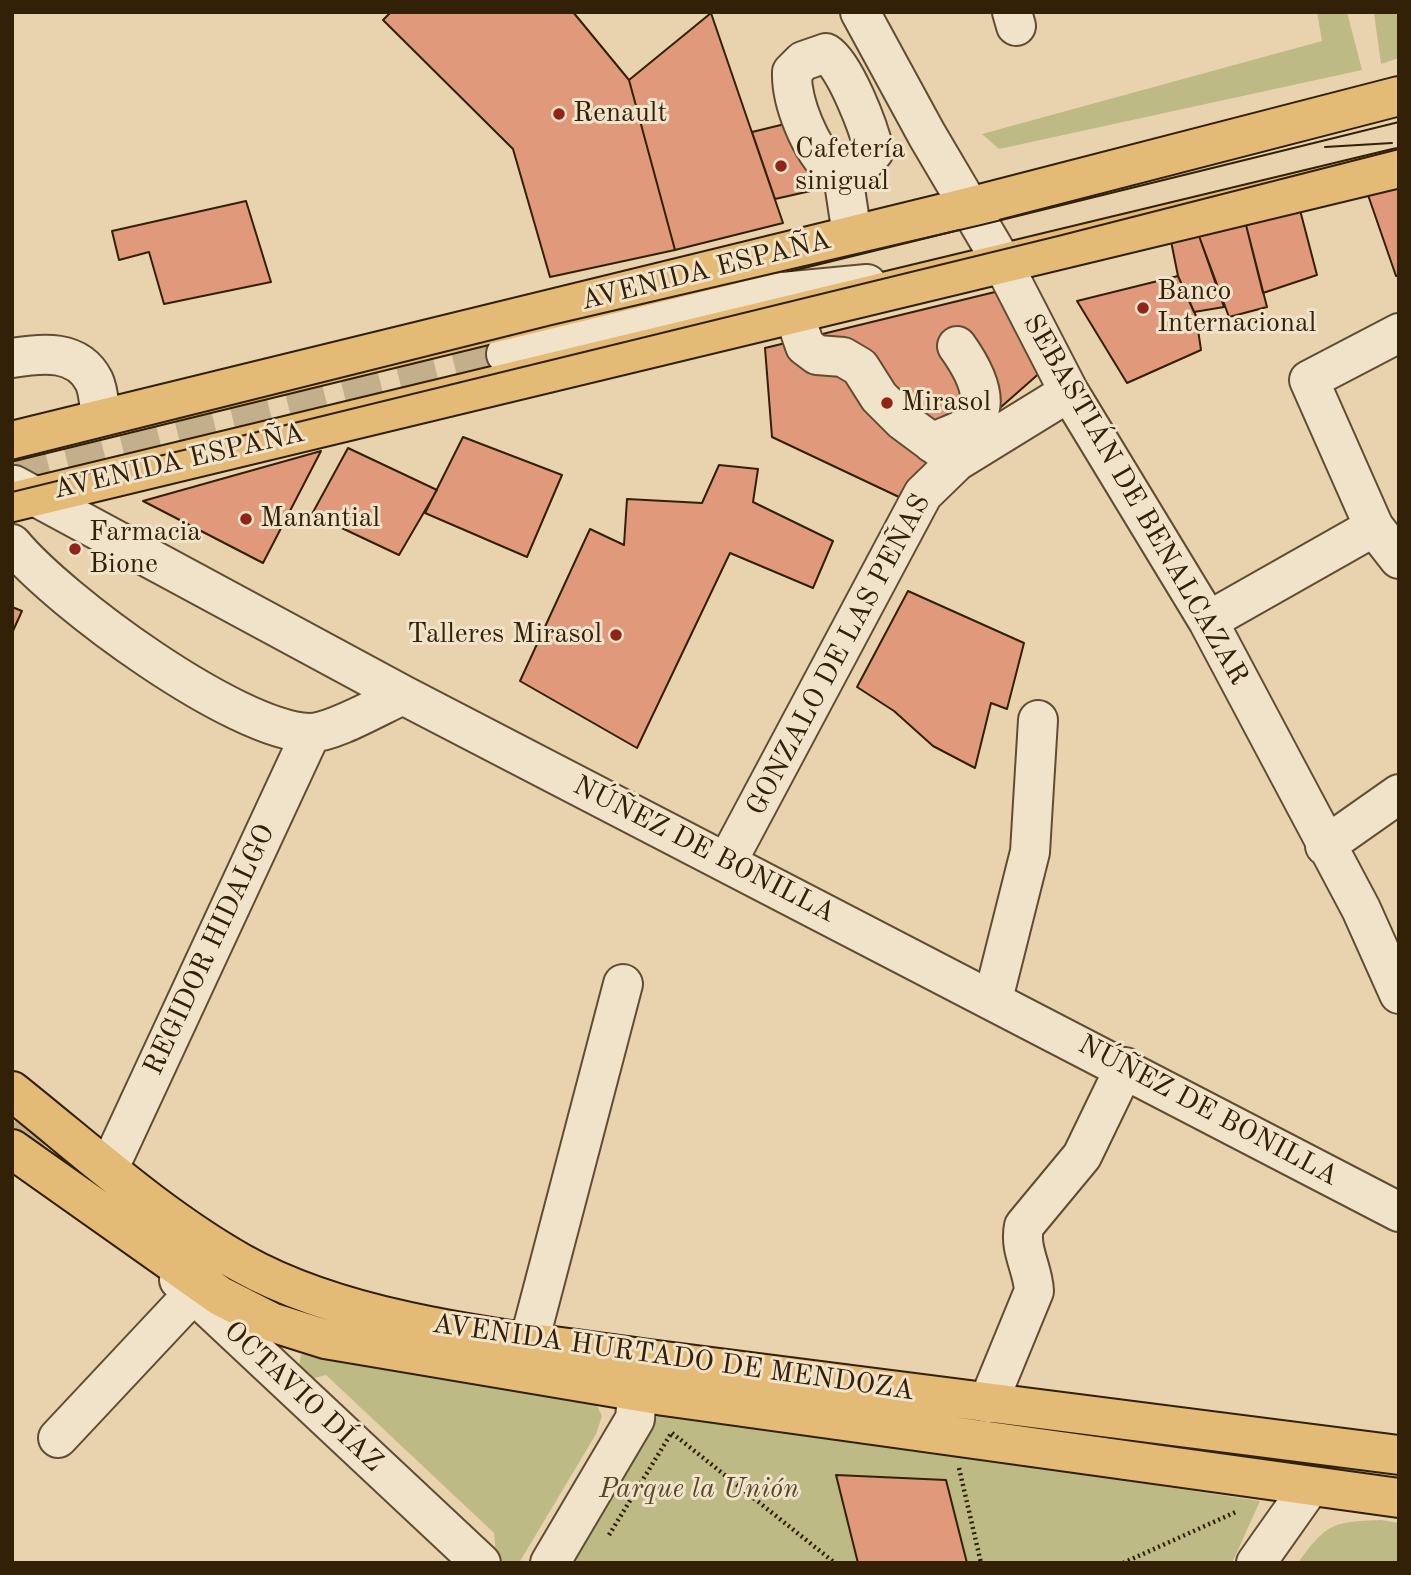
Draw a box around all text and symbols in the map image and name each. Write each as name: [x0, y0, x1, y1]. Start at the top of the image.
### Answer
place label: Renault: [573, 97, 667, 131]
marker: Renault: [551, 106, 567, 122]
place label: Cafetería sinigual: [795, 133, 905, 199]
marker: Cafetería sinigual: [773, 158, 789, 174]
street label: AVENIDA ESPAÑA: [577, 224, 835, 318]
place label: Banco Internacional: [1157, 275, 1316, 341]
marker: Banco Internacional: [1135, 300, 1151, 316]
street label: SEBASTIÁN DE BENALCAZAR: [1015, 309, 1255, 691]
place label: Mirasol: [901, 386, 991, 420]
marker: Mirasol: [879, 395, 895, 411]
street label: AVENIDA ESPAÑA: [50, 417, 308, 507]
street label: GONZALO DE LAS PEÑAS: [740, 488, 938, 822]
place label: Manantial: [260, 502, 380, 536]
marker: Manantial: [238, 511, 254, 527]
place label: Farmacia Bione: [89, 516, 201, 582]
marker: Farmacia Bione: [67, 541, 83, 557]
place label: Talleres Mirasol: [407, 618, 602, 652]
marker: Talleres Mirasol: [608, 627, 624, 643]
street label: NÚÑEZ DE BONILLA: [567, 769, 841, 931]
street label: REGIDOR HIDALGO: [137, 819, 283, 1081]
street label: NÚÑEZ DE BONILLA: [1072, 1028, 1344, 1194]
street label: AVENIDA HURTADO DE MENDOZA: [430, 1308, 916, 1408]
street label: OCTAVIO DÍAZ: [216, 1315, 390, 1479]
park label: Parque la Unión: [599, 1473, 799, 1507]

